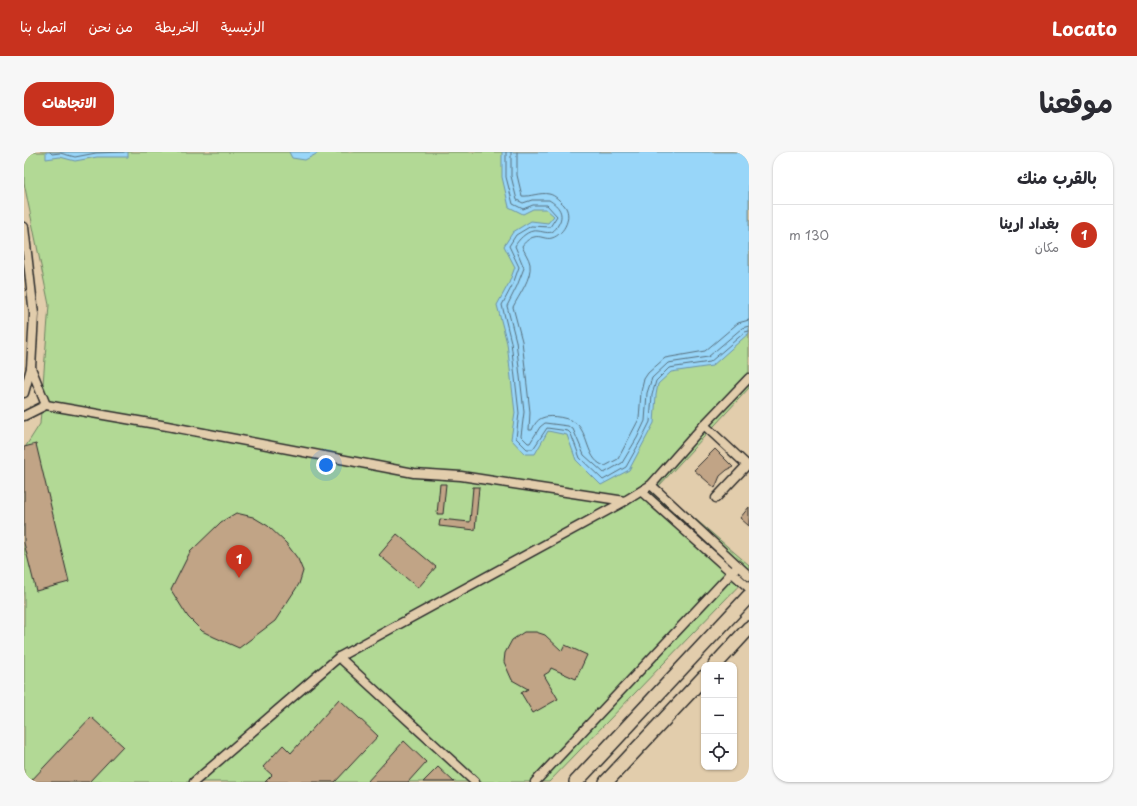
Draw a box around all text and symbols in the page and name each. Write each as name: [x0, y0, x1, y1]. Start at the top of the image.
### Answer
text: Locato: [1052, 14, 1117, 42]
text: اتصل بنا: [20, 16, 66, 37]
text: من نحن: [88, 16, 133, 37]
text: الخريطة: [155, 16, 199, 37]
text: الرئيسية: [221, 16, 265, 37]
text: موقعنا: [1039, 80, 1113, 123]
button: الاتجاهات: [24, 82, 114, 126]
text: بالقرب منك: [1017, 164, 1097, 190]
text: بغداد ارينا: [1000, 211, 1059, 234]
text: 130 m: [789, 225, 829, 244]
text: 1: [1081, 225, 1087, 244]
text: مكان: [1035, 237, 1059, 256]
your location: [316, 455, 336, 475]
pin: 1: [226, 545, 252, 578]
map controls: [701, 662, 737, 770]
button: +: [701, 662, 737, 698]
button: −: [701, 698, 737, 734]
button: locate: [701, 734, 737, 770]

